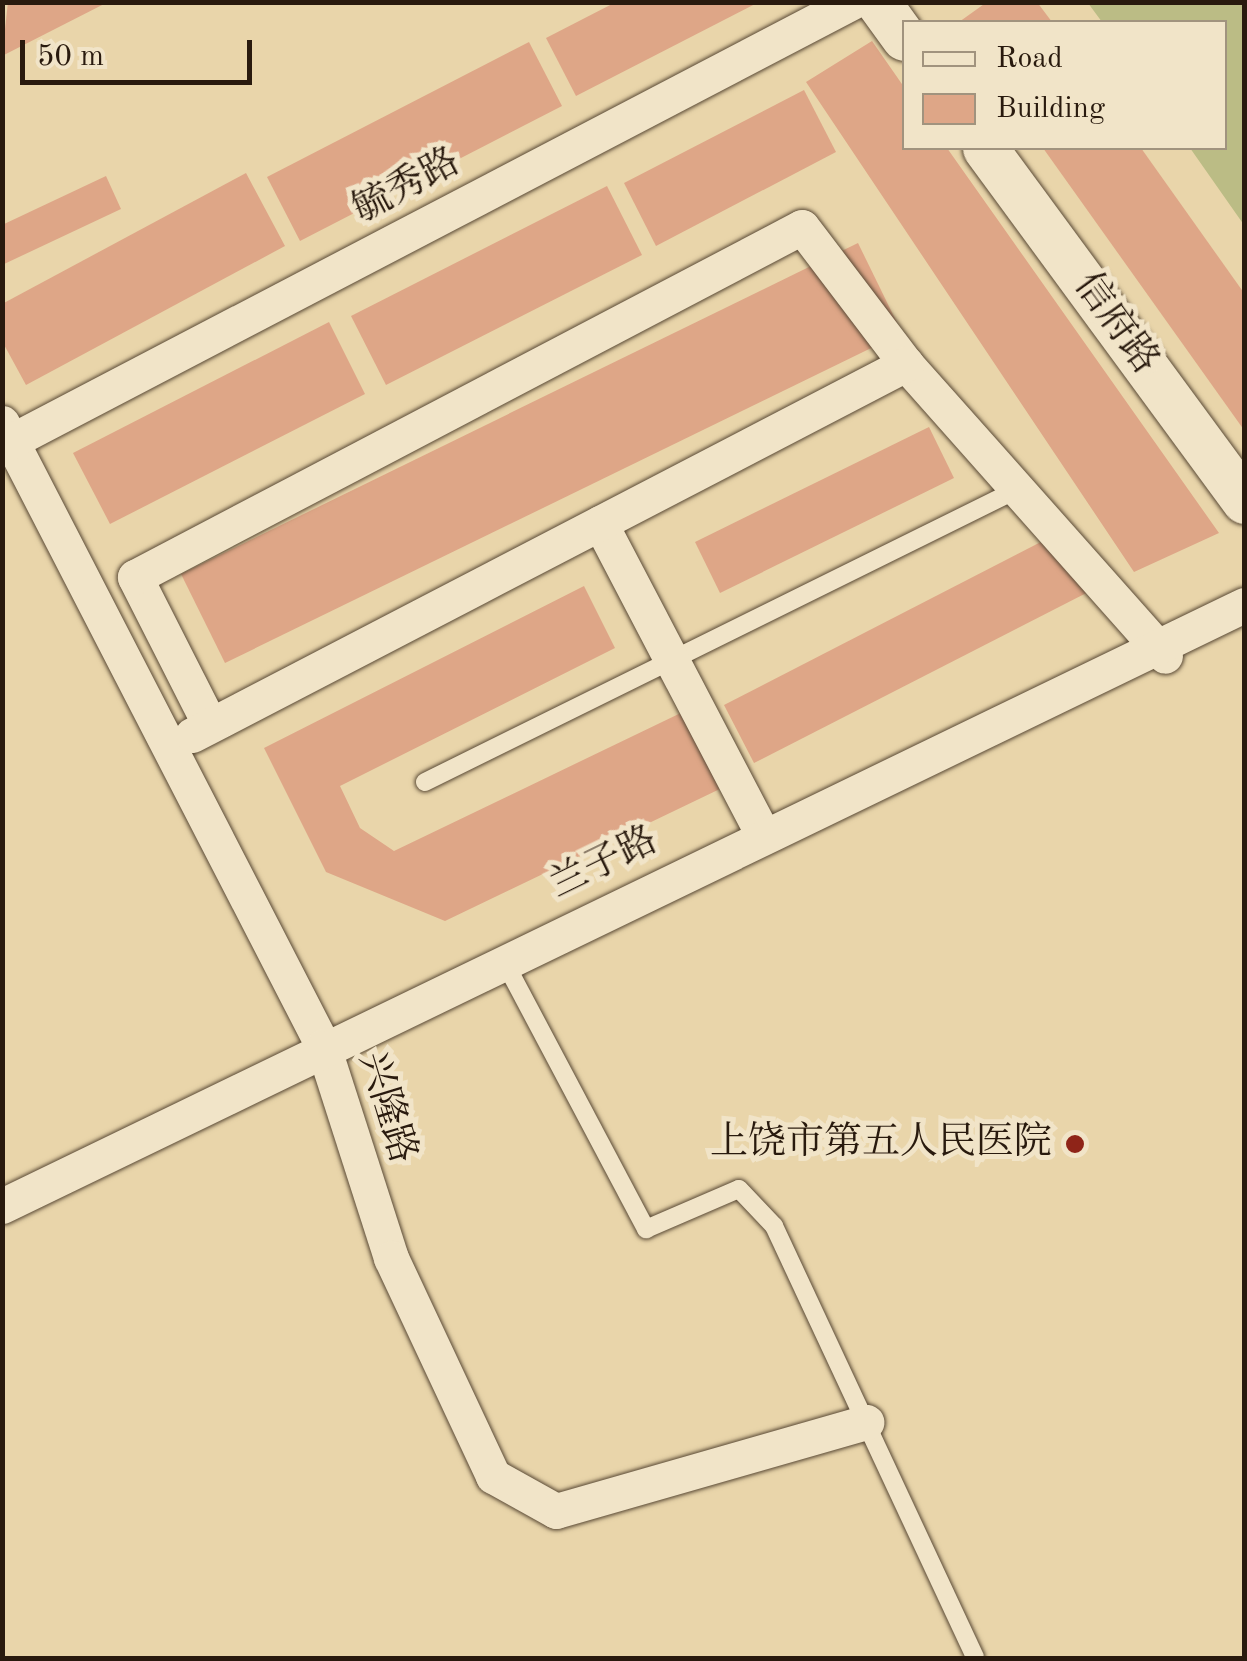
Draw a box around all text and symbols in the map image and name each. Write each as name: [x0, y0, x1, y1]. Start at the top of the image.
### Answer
scale bar: [25, 20, 258, 82]
legend: [902, 20, 1227, 150]
text: 50 m: [37, 42, 104, 72]
text: Road: [996, 44, 1063, 74]
text: Building: [996, 94, 1105, 124]
street label: 毓秀路: [346, 140, 468, 234]
street label: 信府路: [1063, 264, 1167, 384]
street label: 兰子路: [543, 819, 665, 909]
street label: 兴隆路: [348, 1047, 424, 1169]
place label: 上饶市第五人民医院: [710, 1121, 1052, 1167]
marker: 上饶市第五人民医院: [1062, 1131, 1088, 1157]

